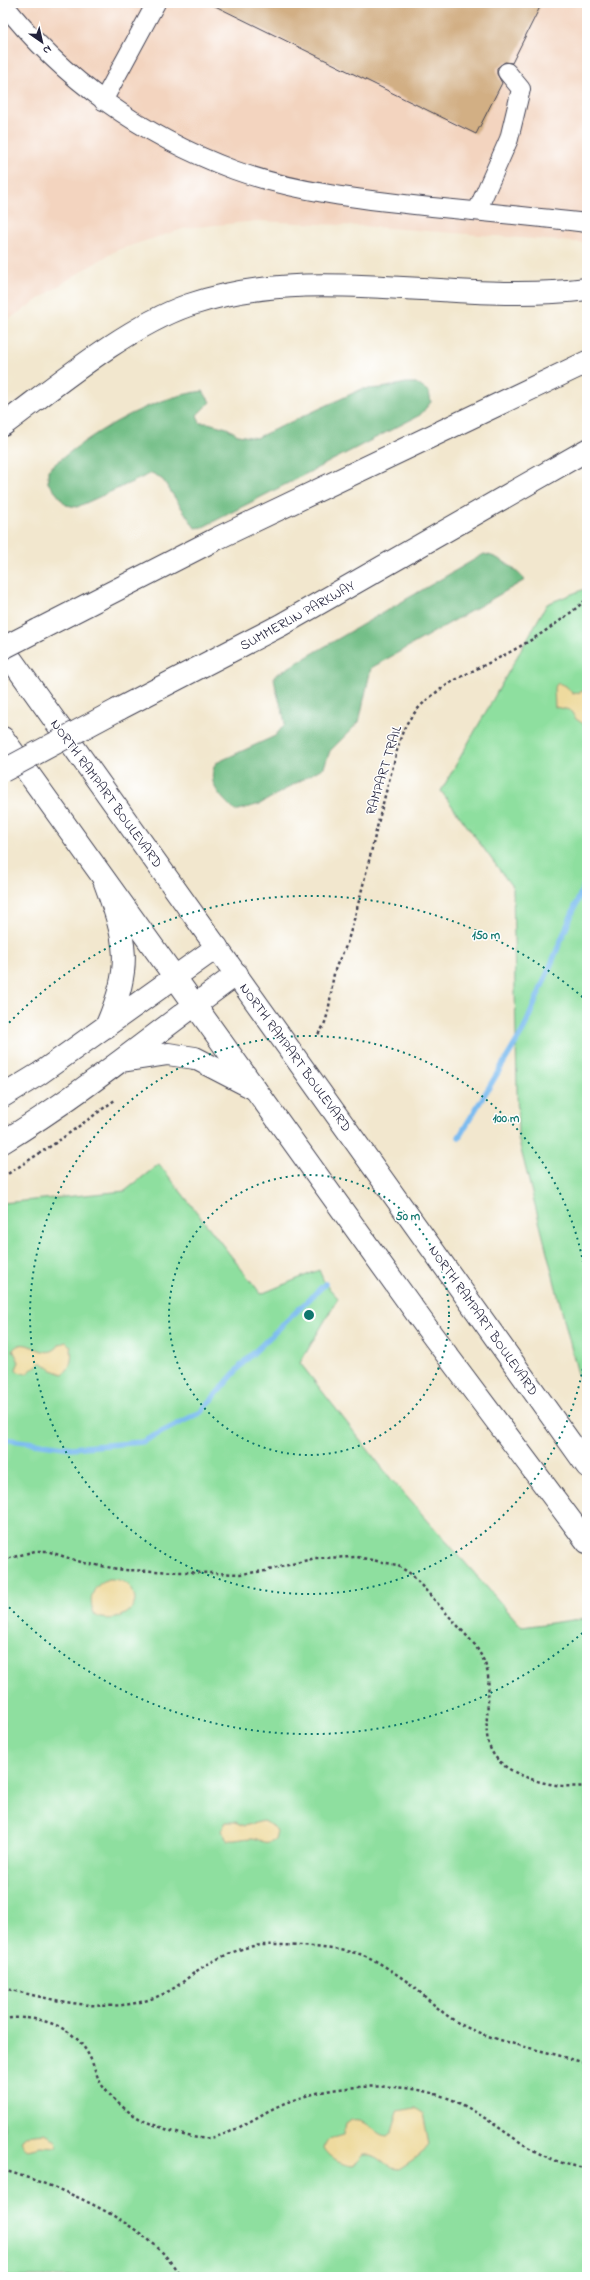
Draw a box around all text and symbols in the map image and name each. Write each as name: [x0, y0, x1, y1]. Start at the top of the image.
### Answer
north arrow: [22, 22, 62, 62]
text: N: [39, 41, 55, 58]
street label: SUMMERLIN PARKWAY: [236, 576, 360, 657]
street label: NORTH RAMPART BOULEVARD: [45, 715, 167, 873]
street label: RAMPART TRAIL: [361, 722, 408, 818]
text: 150 m: [472, 927, 501, 945]
street label: NORTH RAMPART BOULEVARD: [234, 979, 356, 1137]
text: 100 m: [493, 1110, 520, 1128]
text: 50 m: [396, 1208, 421, 1226]
street label: NORTH RAMPART BOULEVARD: [423, 1241, 543, 1400]
centre of rings: [302, 1308, 316, 1322]

